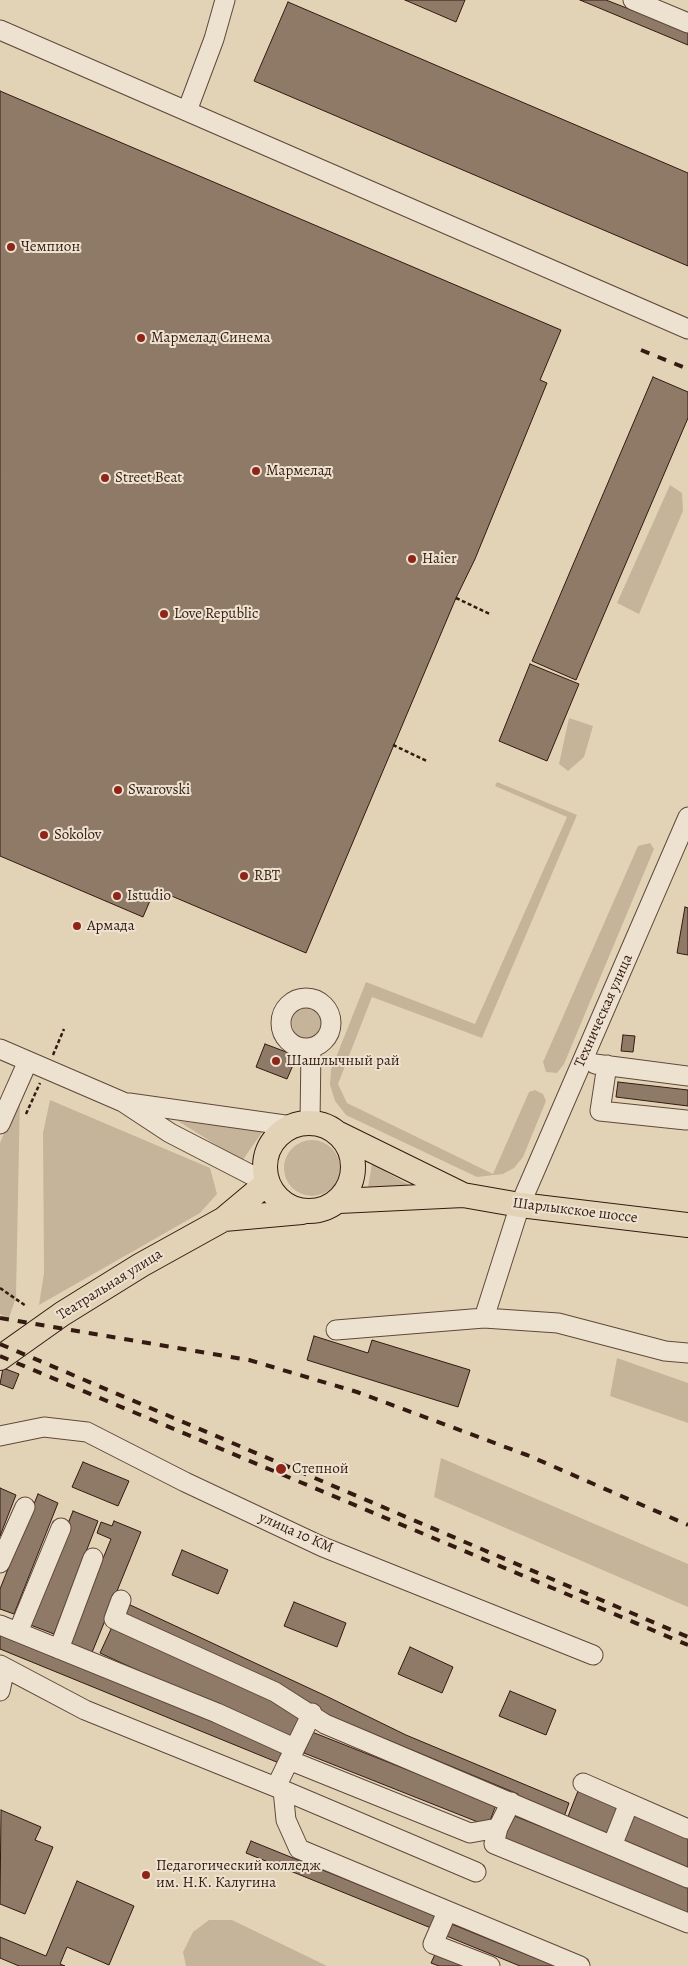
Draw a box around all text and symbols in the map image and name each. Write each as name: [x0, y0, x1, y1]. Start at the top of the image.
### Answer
place label: Чемпион: [21, 238, 80, 256]
marker: Чемпион: [5, 241, 17, 253]
place label: Мармелад Синема: [151, 329, 270, 347]
marker: Мармелад Синема: [135, 332, 147, 344]
place label: Мармелад: [266, 462, 332, 480]
marker: Мармелад: [250, 465, 262, 477]
place label: Street Beat: [115, 469, 182, 487]
marker: Street Beat: [99, 472, 111, 484]
place label: Haier: [422, 550, 457, 568]
marker: Haier: [406, 553, 418, 565]
place label: Love Republic: [174, 605, 258, 623]
marker: Love Republic: [158, 608, 170, 620]
place label: Swarovski: [128, 781, 190, 799]
marker: Swarovski: [112, 784, 124, 796]
place label: Sokolov: [54, 826, 101, 844]
marker: Sokolov: [38, 829, 50, 841]
place label: RBT: [254, 867, 280, 885]
marker: RBT: [238, 870, 250, 882]
place label: Istudio: [127, 887, 171, 905]
marker: Istudio: [111, 890, 123, 902]
place label: Армада: [87, 917, 135, 935]
marker: Армада: [71, 920, 83, 932]
street label: Техническая улица: [571, 952, 637, 1070]
place label: Шашлычный рай: [286, 1052, 400, 1070]
marker: Шашлычный рай: [270, 1055, 282, 1067]
street label: Шарлыкское шоссе: [511, 1194, 639, 1228]
street label: Театральная улица: [54, 1245, 166, 1325]
place label: Степной: [292, 1460, 349, 1478]
marker: Степной: [274, 1462, 288, 1476]
street label: улица 10 КМ: [256, 1509, 336, 1557]
place label: Педагогический колледж им. Н.К. Калугина: [156, 1857, 321, 1892]
marker: Педагогический колледж им. Н.К. Калугина: [140, 1869, 152, 1881]

